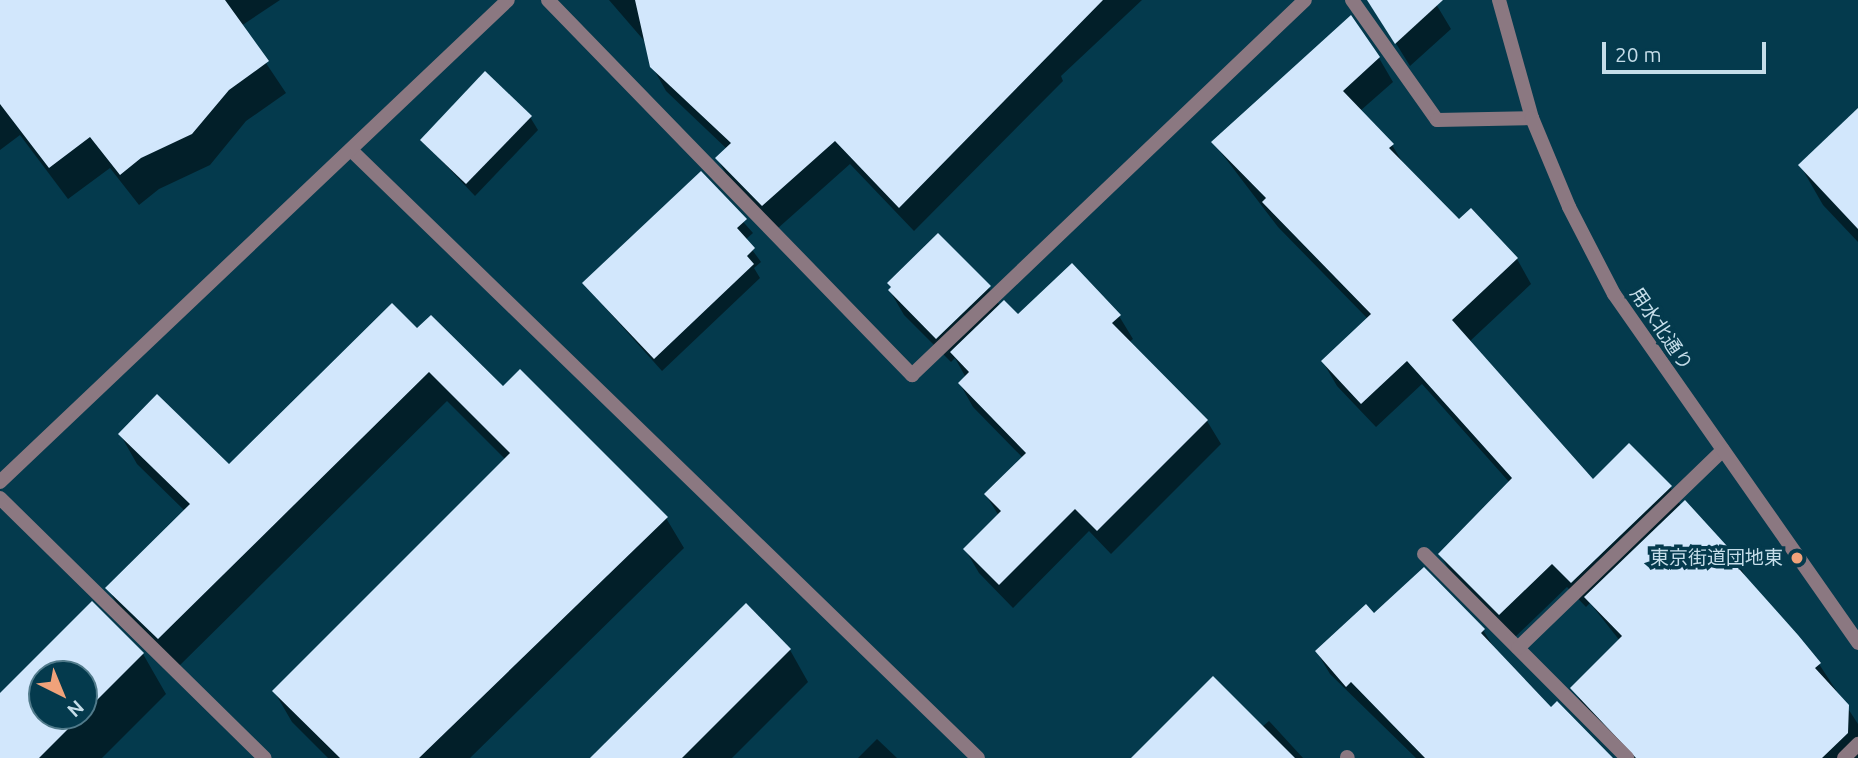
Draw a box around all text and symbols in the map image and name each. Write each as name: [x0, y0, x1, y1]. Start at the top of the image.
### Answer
scale bar: [1606, 28, 1770, 72]
text: 20 m: [1615, 42, 1662, 66]
street label: 用水北通り: [1625, 283, 1697, 375]
place label: 東京街道団地東: [1650, 547, 1783, 569]
marker: 東京街道団地東: [1789, 550, 1805, 566]
north arrow: [28, 660, 98, 730]
text: N: [63, 696, 89, 722]

